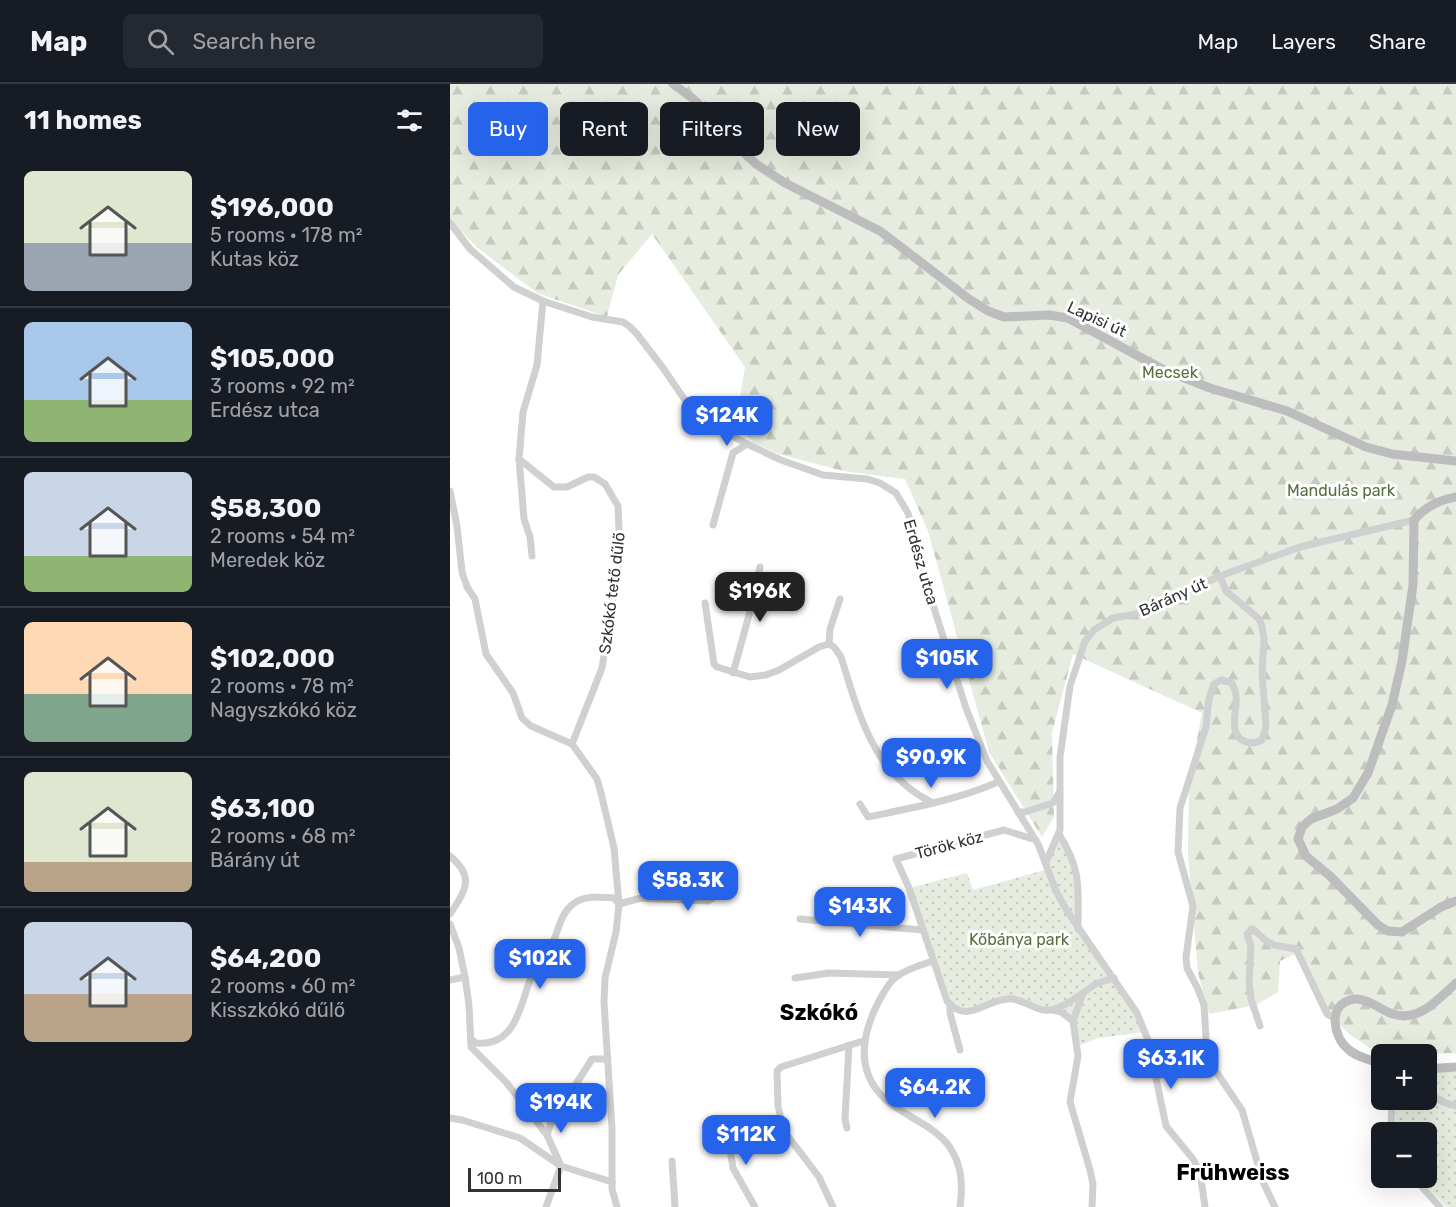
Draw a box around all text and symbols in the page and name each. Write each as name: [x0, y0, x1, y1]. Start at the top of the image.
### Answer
search box: [123, 14, 543, 68]
text: Map: [30, 25, 87, 58]
icon: search: [144, 25, 177, 58]
text: Search here: [192, 28, 316, 55]
text: Map: [1197, 29, 1238, 54]
text: Layers: [1271, 29, 1336, 54]
text: Share: [1369, 29, 1426, 54]
chip: Buy: [468, 102, 548, 156]
chip: Rent: [560, 102, 648, 156]
chip: Filters: [660, 102, 764, 156]
chip: New: [776, 102, 860, 156]
icon: filters: [393, 104, 426, 137]
text: 11 homes: [24, 105, 142, 136]
text: $196,000: [210, 192, 334, 223]
icon: home: [72, 195, 144, 267]
text: 5 rooms · 178 m²: [210, 223, 363, 247]
text: Kutas köz: [210, 247, 299, 271]
street label: Lapisi út: [1064, 297, 1130, 341]
text: $105,000: [210, 343, 335, 374]
icon: home: [72, 346, 144, 418]
park label: Mecsek: [1142, 363, 1199, 382]
text: 3 rooms · 92 m²: [210, 374, 355, 398]
pin: $124K: [685, 396, 769, 447]
text: Erdész utca: [210, 398, 320, 422]
text: $124K: [695, 403, 759, 427]
park label: Mandulás park: [1287, 481, 1396, 500]
text: $58,300: [210, 493, 321, 524]
icon: home: [72, 496, 144, 568]
street label: Erdész utca: [900, 517, 942, 607]
text: 2 rooms · 54 m²: [210, 524, 355, 548]
street label: Szkókó tető dűlő: [595, 531, 629, 655]
text: Meredek köz: [210, 548, 325, 572]
pin: $196K: [718, 572, 802, 623]
street label: Bárány út: [1136, 574, 1210, 620]
text: $196K: [729, 579, 791, 603]
pin: $105K: [905, 639, 989, 690]
text: $102,000: [210, 643, 335, 674]
icon: home: [72, 646, 144, 718]
text: $105K: [915, 646, 979, 670]
text: 2 rooms · 78 m²: [210, 674, 354, 698]
text: Nagyszkókó köz: [210, 698, 357, 722]
pin: $90.9K: [882, 738, 980, 789]
text: $90.9K: [896, 745, 966, 769]
text: $63,100: [210, 793, 315, 824]
icon: home: [72, 796, 144, 868]
text: 2 rooms · 68 m²: [210, 824, 356, 848]
street label: Török köz: [913, 827, 985, 863]
text: Bárány út: [210, 848, 300, 872]
pin: $58.3K: [639, 861, 737, 912]
text: $58.3K: [652, 868, 724, 892]
pin: $143K: [818, 887, 902, 938]
text: $143K: [828, 894, 892, 918]
park label: Kőbánya park: [969, 930, 1070, 949]
pin: $102K: [498, 939, 582, 990]
text: $64,200: [210, 943, 321, 974]
icon: home: [72, 946, 144, 1018]
text: $102K: [508, 946, 572, 970]
text: 2 rooms · 60 m²: [210, 974, 356, 998]
text: Kisszkókó dűlő: [210, 998, 345, 1022]
district label: Szkókó: [780, 999, 858, 1026]
pin: $63.1K: [1122, 1039, 1220, 1090]
map controls: [1371, 1044, 1437, 1188]
button: +: [1371, 1044, 1437, 1110]
text: $63.1K: [1137, 1046, 1205, 1070]
pin: $64.2K: [886, 1068, 984, 1119]
text: $64.2K: [899, 1075, 971, 1099]
pin: $194K: [519, 1083, 603, 1134]
text: $194K: [530, 1090, 592, 1114]
pin: $112K: [704, 1115, 788, 1166]
text: $112K: [716, 1122, 776, 1146]
button: −: [1371, 1122, 1437, 1188]
district label: Frühweiss: [1176, 1159, 1290, 1186]
scale bar: [468, 1165, 561, 1192]
text: 100 m: [477, 1169, 522, 1188]

